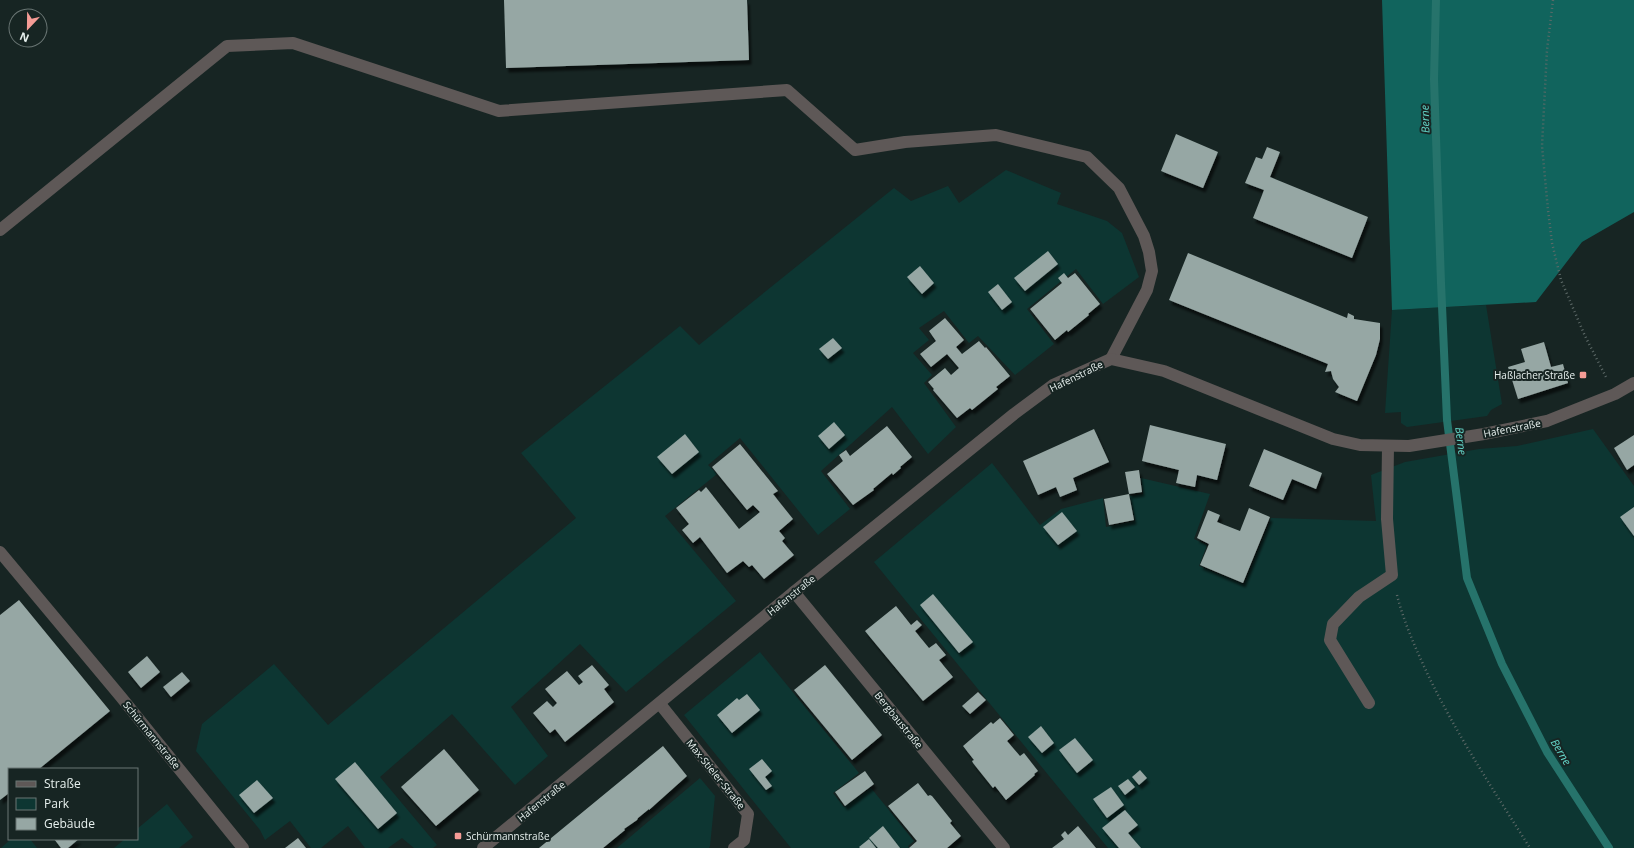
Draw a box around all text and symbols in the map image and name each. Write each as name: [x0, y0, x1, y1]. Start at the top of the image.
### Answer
north arrow: [8, 8, 48, 48]
text: N: [17, 29, 31, 46]
water label: Berne: [1416, 104, 1432, 133]
street label: Hafenstraße: [1047, 357, 1105, 395]
place label: Haßlacher Straße: [1494, 368, 1575, 382]
marker: Haßlacher Straße: [1578, 370, 1588, 380]
street label: Hafenstraße: [1482, 416, 1542, 440]
water label: Berne: [1452, 426, 1471, 456]
street label: Hafenstraße: [764, 571, 818, 619]
street label: Bergbaustraße: [872, 689, 926, 752]
street label: Schürmannstraße: [120, 698, 184, 772]
street label: Max-Stieler-Straße: [683, 736, 749, 812]
water label: Berne: [1548, 736, 1575, 768]
legend: [8, 768, 138, 840]
text: Straße: [44, 775, 81, 792]
street label: Hafenstraße: [514, 777, 568, 825]
text: Park: [44, 795, 70, 812]
text: Gebäude: [44, 815, 95, 832]
place label: Schürmannstraße: [466, 829, 550, 843]
marker: Schürmannstraße: [453, 831, 463, 841]

